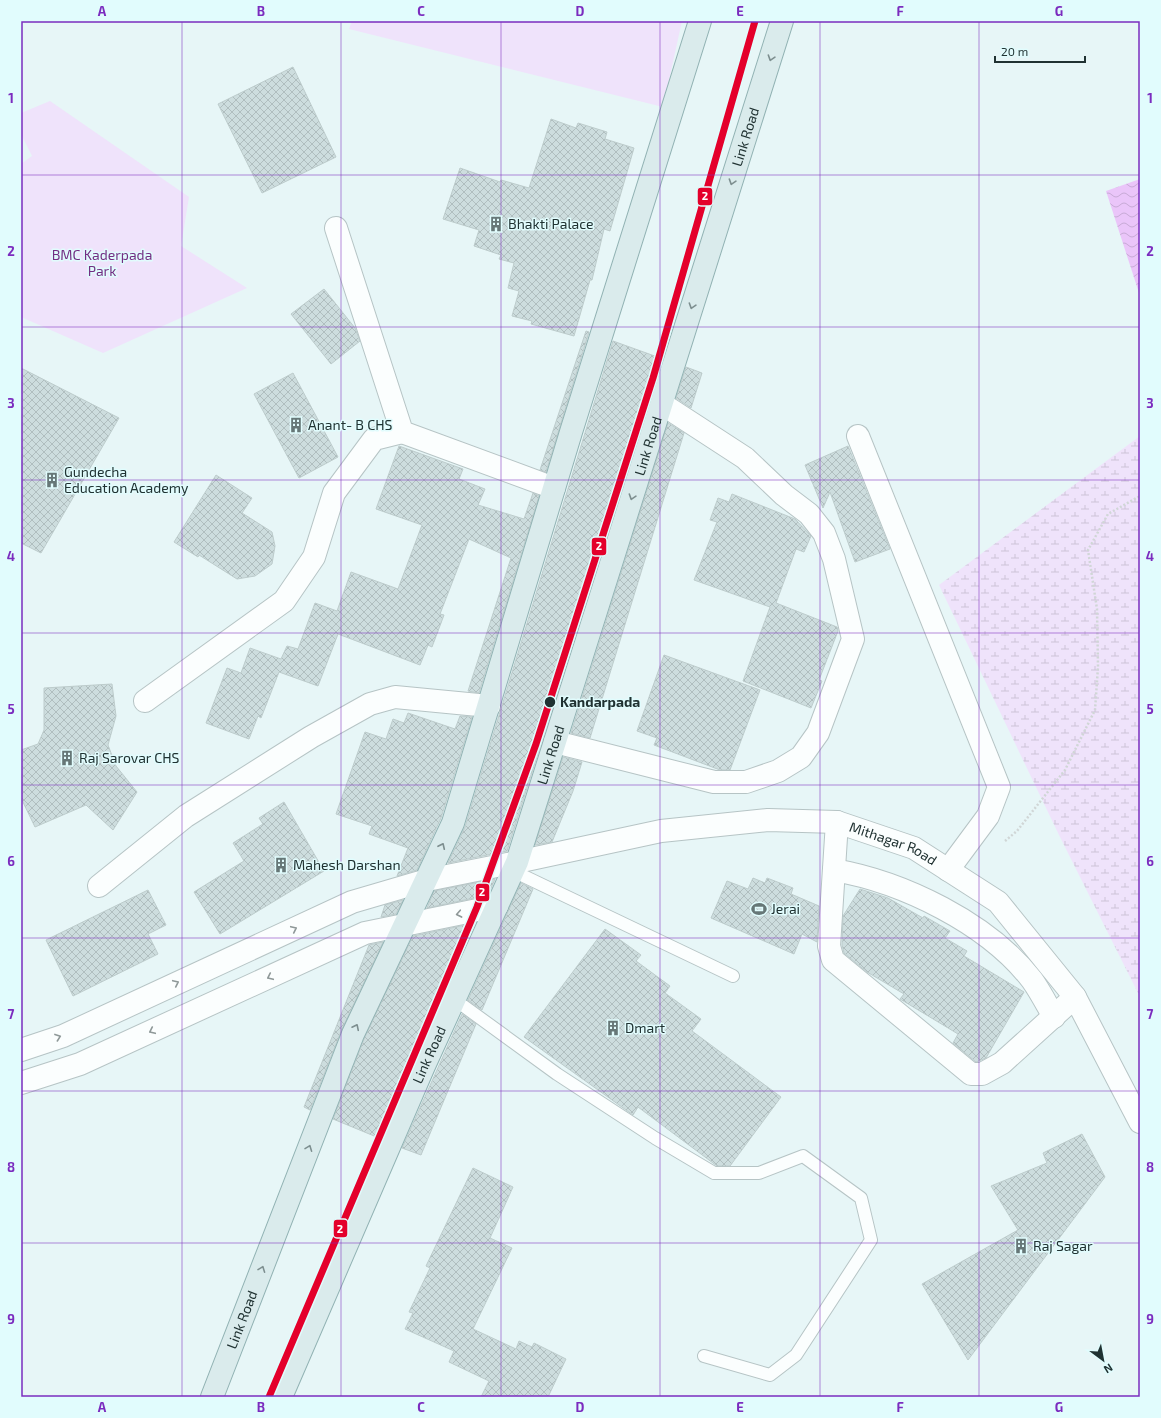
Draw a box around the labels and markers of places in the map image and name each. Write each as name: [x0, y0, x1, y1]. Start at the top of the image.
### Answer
building icon: Bhakti Palace: [487, 215, 505, 233]
place label: Bhakti Palace: [508, 215, 594, 232]
building icon: Anant- B CHS: [287, 416, 305, 434]
place label: Anant- B CHS: [308, 416, 392, 433]
place label: Gundecha Education Academy: [64, 463, 189, 496]
building icon: Gundecha Education Academy: [43, 471, 61, 489]
place label: Kandarpada: [560, 693, 640, 710]
marker: Kandarpada: [543, 695, 557, 709]
building icon: Raj Sarovar CHS: [58, 749, 76, 767]
place label: Raj Sarovar CHS: [79, 749, 180, 766]
building icon: Mahesh Darshan: [272, 856, 290, 874]
place label: Mahesh Darshan: [293, 856, 401, 873]
sports icon: Jerai: [750, 900, 768, 918]
place label: Jerai: [771, 900, 800, 917]
building icon: Dmart: [604, 1019, 622, 1037]
place label: Dmart: [625, 1019, 665, 1036]
building icon: Raj Sagar: [1012, 1237, 1030, 1255]
place label: Raj Sagar: [1033, 1237, 1093, 1254]

